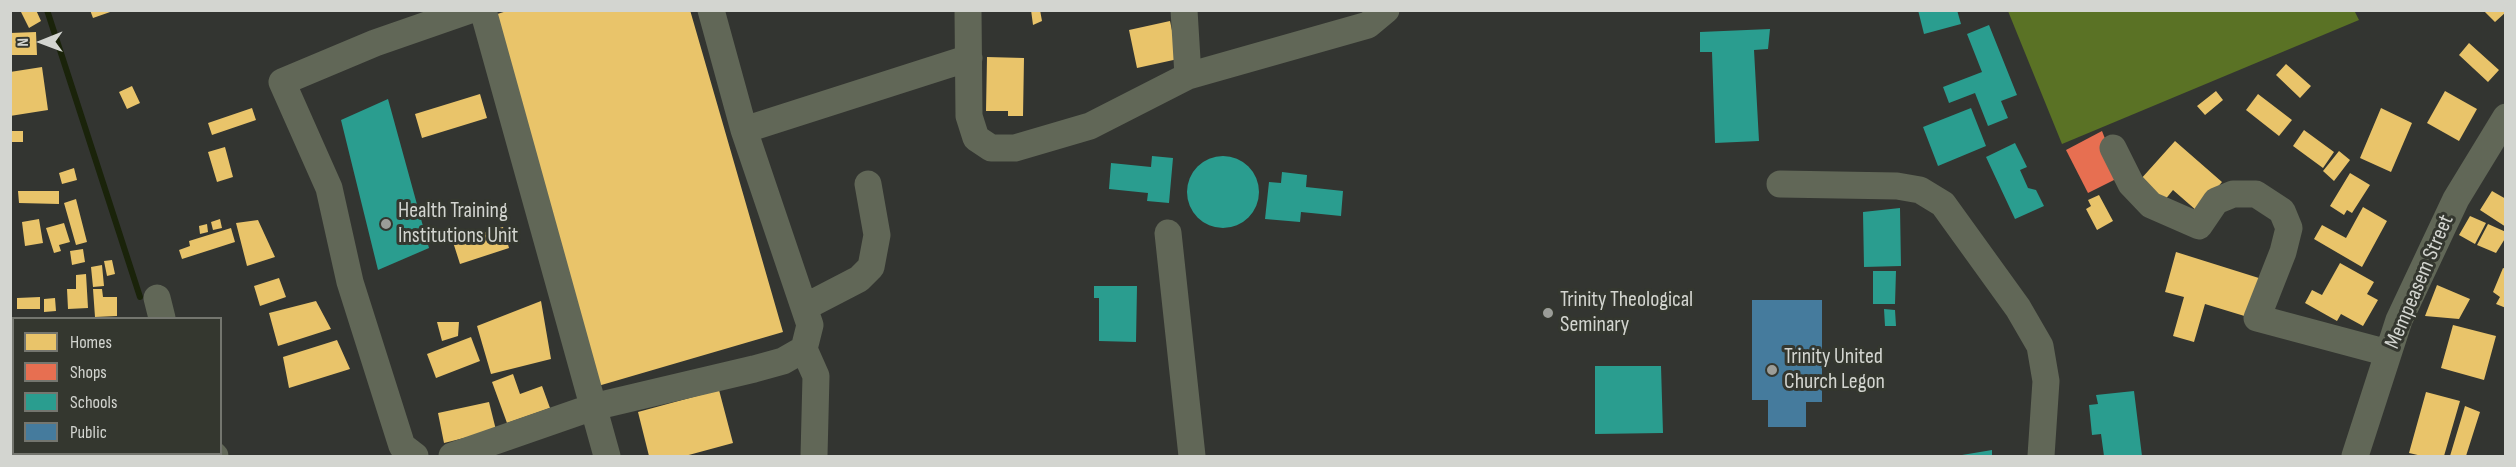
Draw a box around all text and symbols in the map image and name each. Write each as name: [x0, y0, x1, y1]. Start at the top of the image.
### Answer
north arrow: [12, 12, 72, 72]
text: N: [14, 38, 33, 47]
place label: Health Training Institutions Unit: [398, 198, 518, 249]
street label: Mempeasem Street: [2380, 211, 2460, 353]
marker: Health Training Institutions Unit: [379, 217, 393, 231]
place label: Trinity Theological Seminary: [1560, 287, 1693, 338]
marker: Trinity Theological Seminary: [1541, 306, 1555, 320]
legend: [12, 317, 222, 455]
text: Homes: [70, 332, 112, 353]
place label: Trinity United Church Legon: [1784, 344, 1885, 396]
text: Shops: [70, 362, 107, 383]
marker: Trinity United Church Legon: [1765, 363, 1779, 377]
text: Schools: [70, 392, 117, 413]
text: Public: [70, 422, 107, 443]

